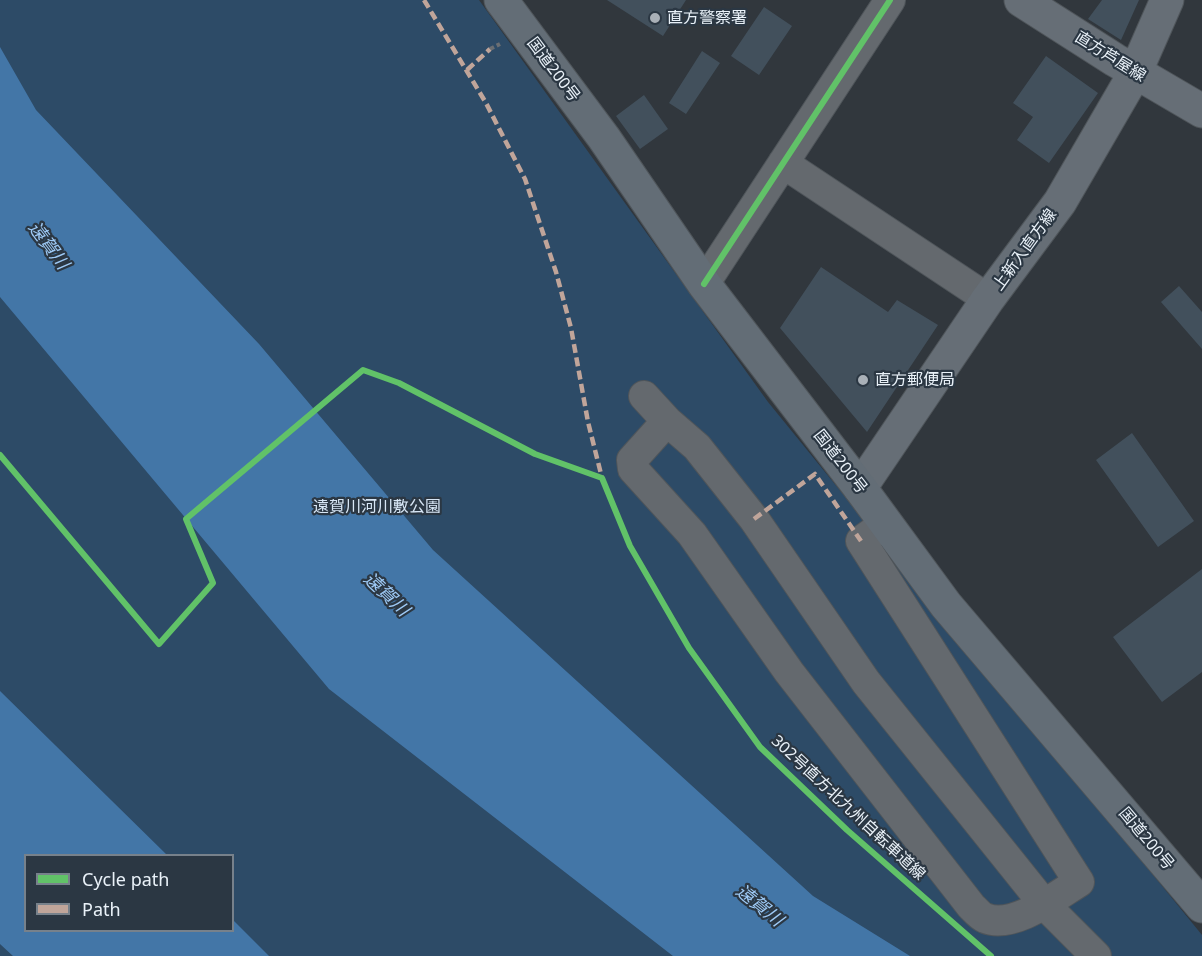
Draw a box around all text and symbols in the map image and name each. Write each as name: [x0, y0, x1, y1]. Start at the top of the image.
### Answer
place label: 直方警察署: [667, 8, 747, 28]
marker: 直方警察署: [648, 11, 662, 25]
street label: 直方芦屋線: [1071, 28, 1149, 86]
street label: 国道200号: [523, 34, 583, 106]
street label: 上新入直方線: [989, 206, 1061, 294]
water label: 遠賀川: [23, 218, 73, 274]
place label: 直方郵便局: [875, 370, 955, 390]
marker: 直方郵便局: [856, 373, 870, 387]
street label: 国道200号: [809, 426, 871, 498]
park label: 遠賀川河川敷公園: [313, 497, 441, 517]
water label: 遠賀川: [359, 569, 413, 621]
street label: 302号直方北九州自転車道線: [767, 732, 929, 884]
street label: 国道200号: [1114, 804, 1178, 874]
legend: [24, 854, 234, 932]
text: Cycle path: [82, 867, 169, 891]
water label: 遠賀川: [731, 881, 787, 931]
text: Path: [82, 897, 121, 921]

